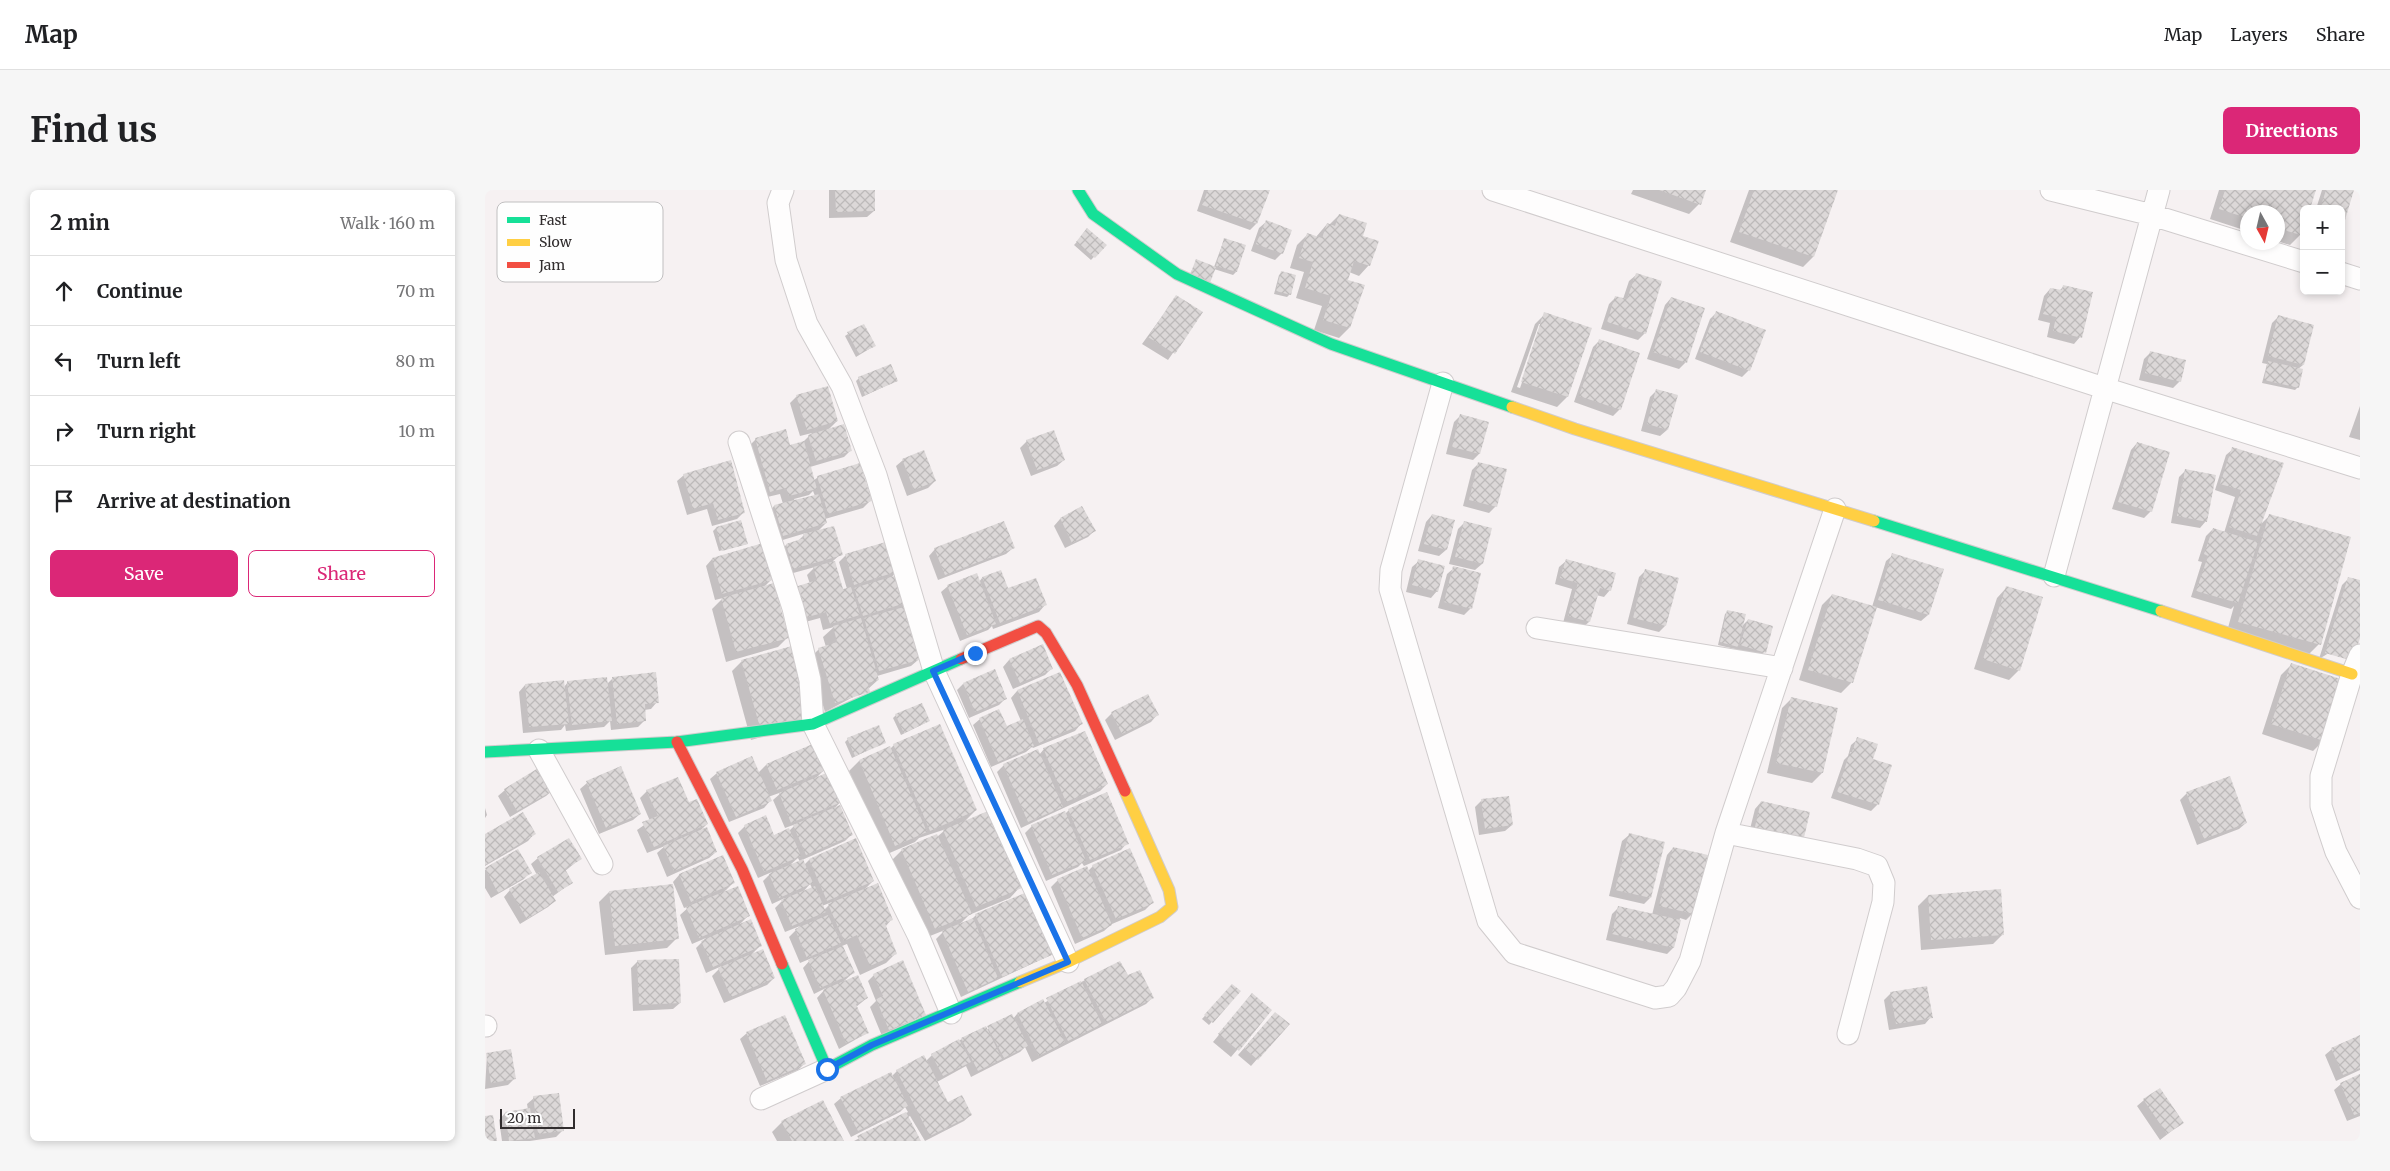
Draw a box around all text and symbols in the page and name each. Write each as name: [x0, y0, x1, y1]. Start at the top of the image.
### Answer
text: Map: [25, 19, 78, 50]
text: Map: [2164, 23, 2202, 46]
text: Layers: [2230, 23, 2288, 46]
text: Share: [2316, 23, 2365, 46]
button: Directions: [2223, 107, 2360, 154]
text: Find us: [30, 108, 157, 152]
legend: [497, 202, 663, 282]
north arrow: [2240, 205, 2285, 250]
map controls: [2300, 205, 2345, 295]
button: +: [2300, 205, 2345, 250]
text: 2 min: [50, 209, 110, 236]
text: Fast: [539, 211, 567, 229]
text: Walk · 160 m: [340, 213, 435, 233]
text: Slow: [539, 233, 572, 251]
button: −: [2300, 250, 2345, 295]
text: Jam: [538, 256, 565, 274]
icon: ahead: [50, 277, 78, 305]
text: Continue: [97, 279, 183, 303]
text: 70 m: [396, 281, 435, 301]
icon: left: [50, 347, 78, 375]
text: Turn left: [97, 349, 181, 373]
text: 80 m: [396, 351, 435, 371]
icon: right: [50, 417, 78, 445]
text: Turn right: [97, 419, 196, 443]
text: 10 m: [398, 421, 435, 441]
icon: arrive: [50, 487, 78, 515]
text: Arrive at destination: [97, 489, 291, 513]
button: Save: [50, 550, 238, 597]
button: Share: [248, 550, 435, 597]
route end: [964, 642, 987, 665]
route start: [816, 1058, 839, 1081]
scale bar: [500, 1106, 575, 1129]
text: 20 m: [507, 1109, 541, 1127]

